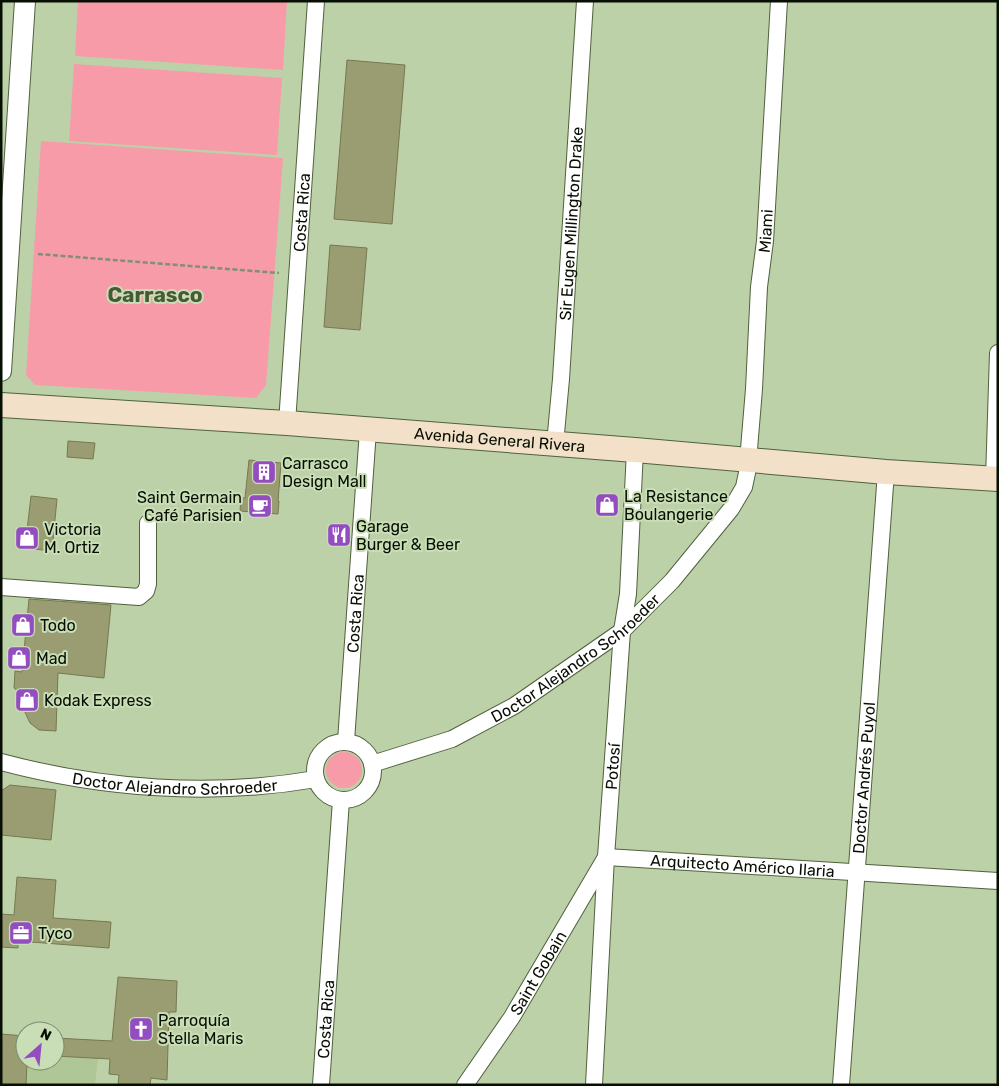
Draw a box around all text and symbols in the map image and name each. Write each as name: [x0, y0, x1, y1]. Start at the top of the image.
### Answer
street label: Sir Eugen Millington Drake: [556, 126, 587, 321]
street label: Costa Rica: [290, 172, 314, 253]
street label: Miami: [755, 209, 777, 254]
district label: Carrasco: [107, 282, 203, 307]
street label: Avenida General Rivera: [414, 424, 586, 456]
place label: Carrasco Design Mall: [282, 454, 367, 491]
building icon: Carrasco Design Mall: [251, 459, 277, 485]
place label: La Resistance Boulangerie: [624, 487, 728, 524]
place label: Saint Germain Café Parisien: [137, 488, 242, 525]
shop icon: La Resistance Boulangerie: [594, 492, 620, 518]
cafe icon: Saint Germain Café Parisien: [247, 493, 273, 519]
place label: Garage Burger & Beer: [356, 517, 460, 554]
place label: Victoria M. Ortiz: [44, 520, 101, 557]
restaurant icon: Garage Burger & Beer: [326, 522, 352, 548]
shop icon: Victoria M. Ortiz: [14, 525, 40, 551]
street label: Costa Rica: [343, 573, 368, 653]
street label: Doctor Alejandro Schroeder: [488, 590, 664, 727]
shop icon: Todo: [10, 612, 36, 638]
place label: Todo: [40, 616, 76, 635]
shop icon: Mad: [6, 645, 32, 671]
place label: Mad: [36, 649, 67, 668]
shop icon: Kodak Express: [14, 687, 40, 713]
place label: Kodak Express: [44, 691, 152, 710]
street label: Doctor Andrés Puyol: [849, 701, 879, 854]
street label: Potosí: [602, 741, 624, 791]
street label: Doctor Alejandro Schroeder: [71, 769, 278, 799]
street label: Arquitecto Américo Ilaria: [650, 851, 835, 881]
office icon: Tyco: [8, 920, 34, 946]
place label: Tyco: [38, 924, 73, 943]
street label: Saint Gobain: [506, 927, 571, 1019]
street label: Costa Rica: [314, 979, 338, 1059]
place label: Parroquía Stella Maris: [158, 1011, 243, 1048]
church icon: Parroquía Stella Maris: [128, 1016, 154, 1042]
north arrow: [15, 1021, 65, 1071]
text: N: [37, 1025, 54, 1045]

